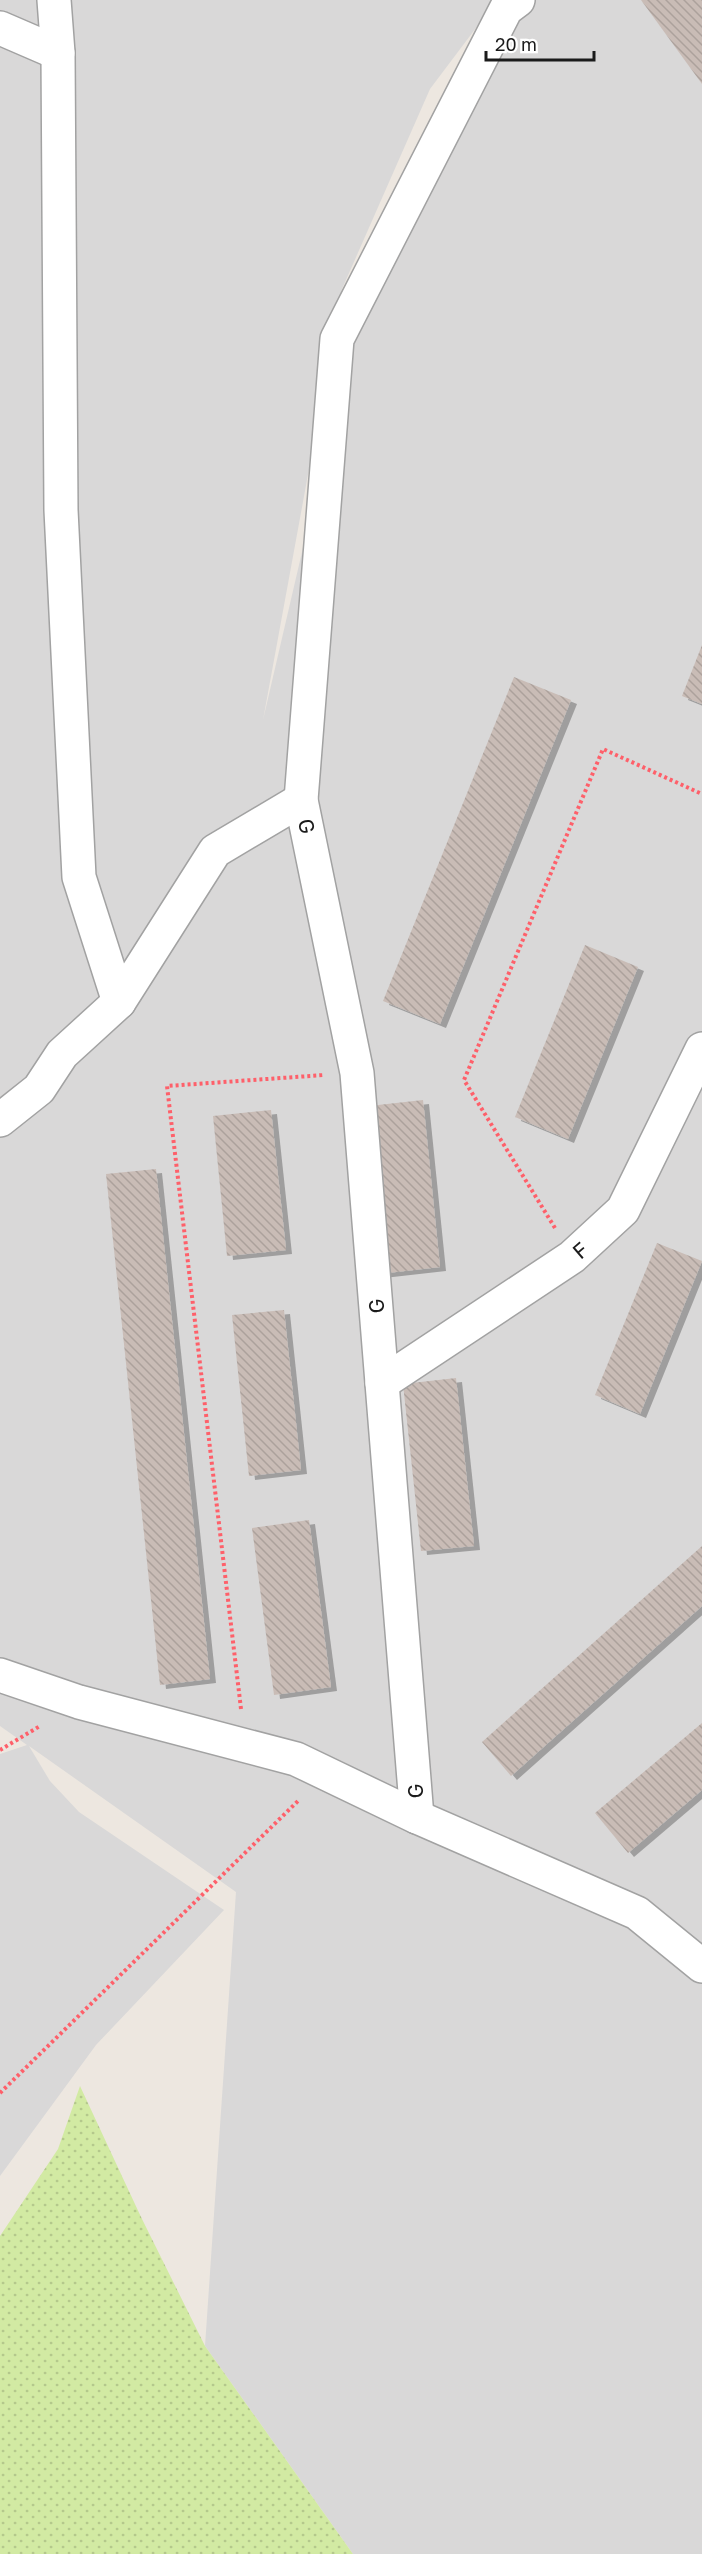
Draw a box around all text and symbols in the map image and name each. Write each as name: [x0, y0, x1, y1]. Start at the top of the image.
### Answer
scale bar: [486, 24, 594, 62]
text: 20 m: [495, 33, 537, 55]
street label: G: [293, 816, 321, 836]
street label: F: [567, 1236, 593, 1264]
street label: G: [362, 1297, 390, 1315]
street label: G: [401, 1782, 429, 1800]

